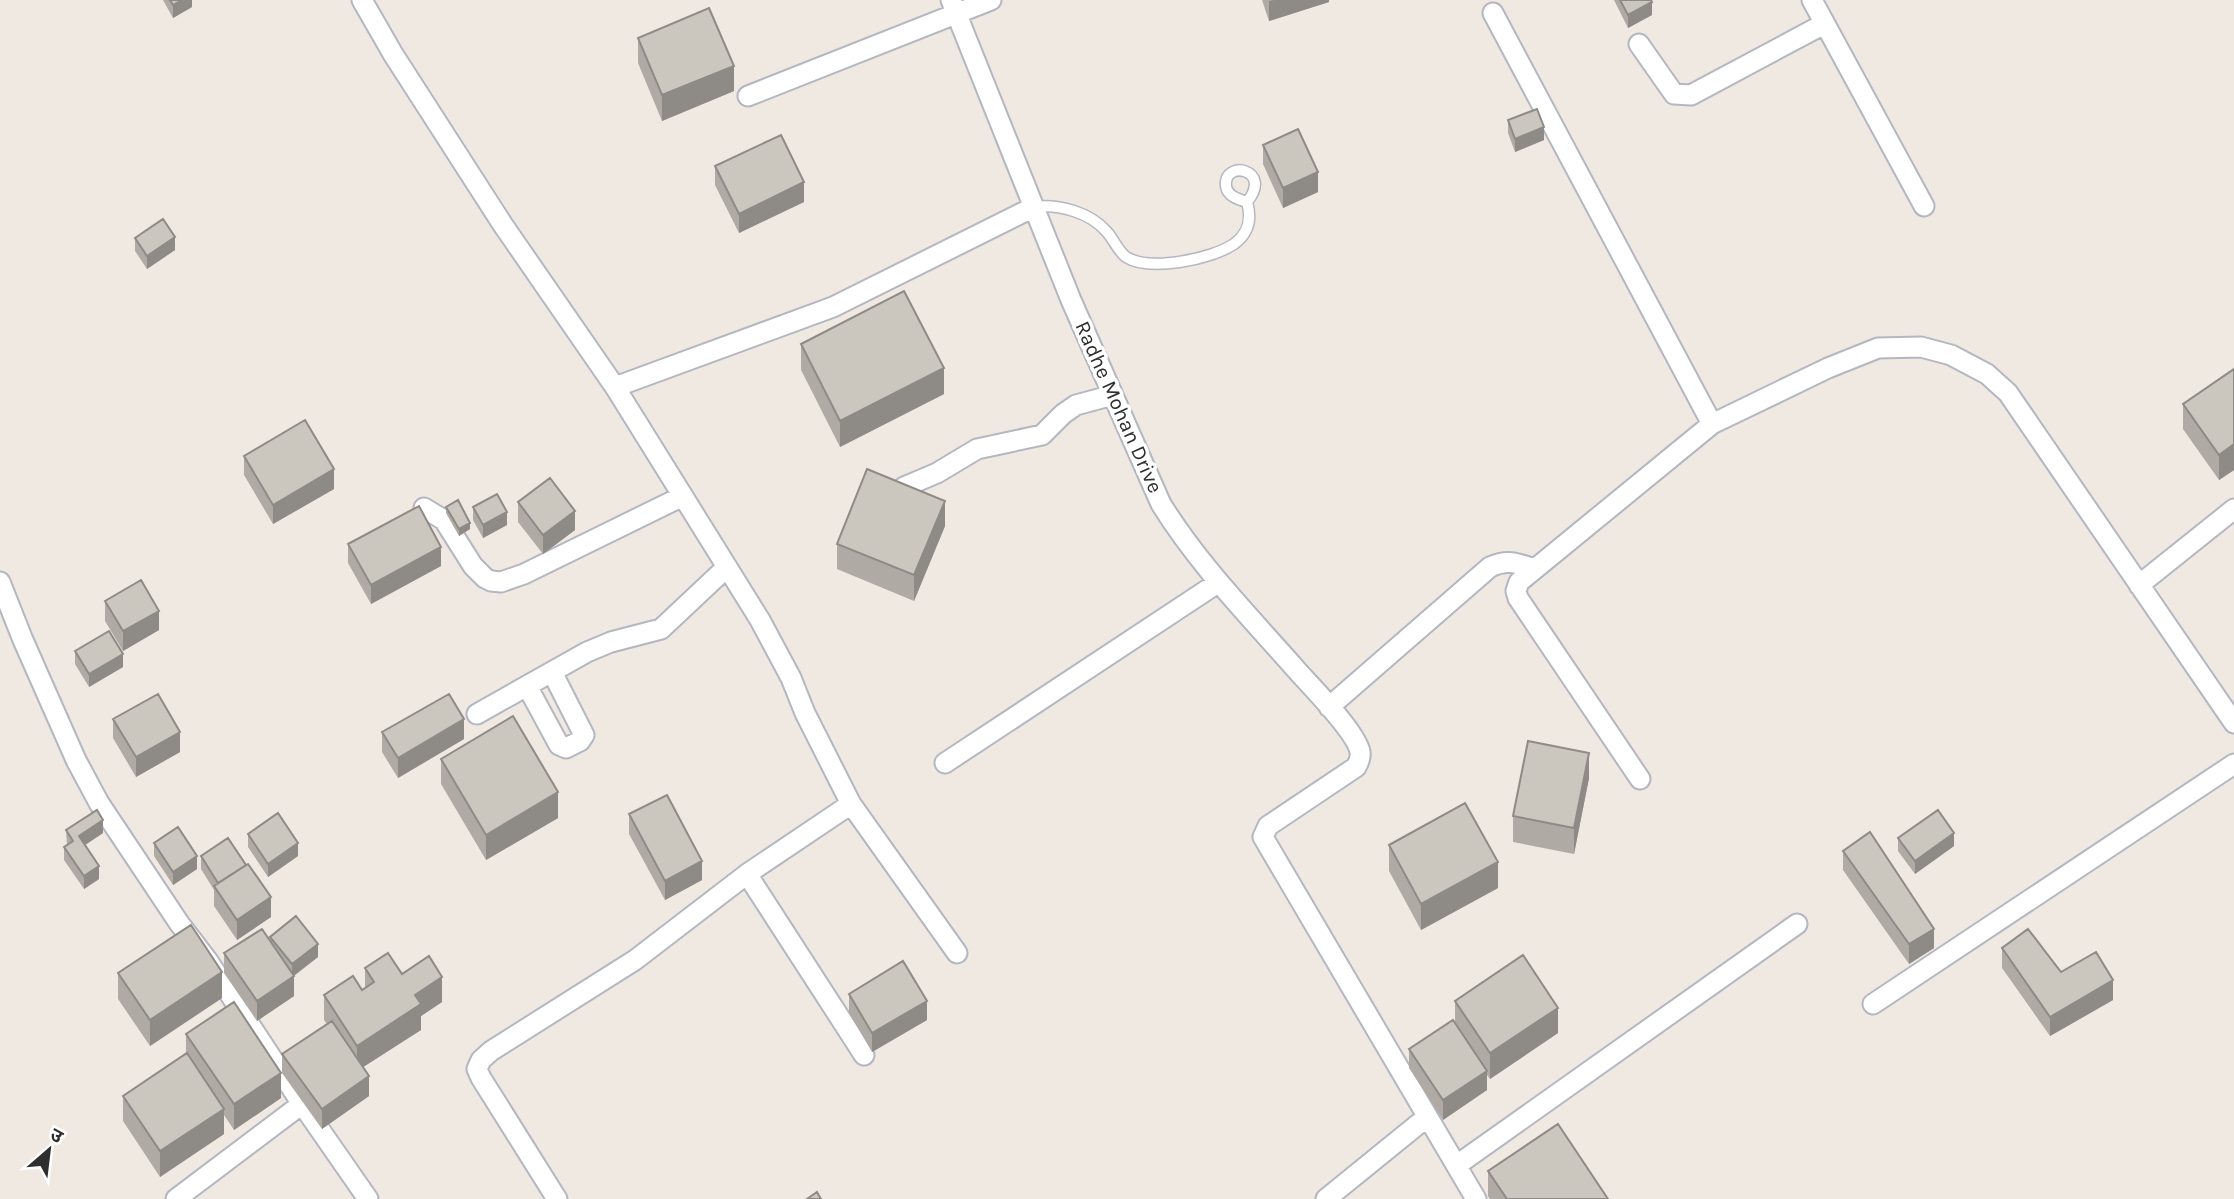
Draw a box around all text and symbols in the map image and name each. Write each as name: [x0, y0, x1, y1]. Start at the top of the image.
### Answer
street label: Radhe Mohan Drive: [1070, 317, 1168, 497]
north arrow: [14, 1115, 84, 1185]
text: उ: [46, 1124, 67, 1149]

